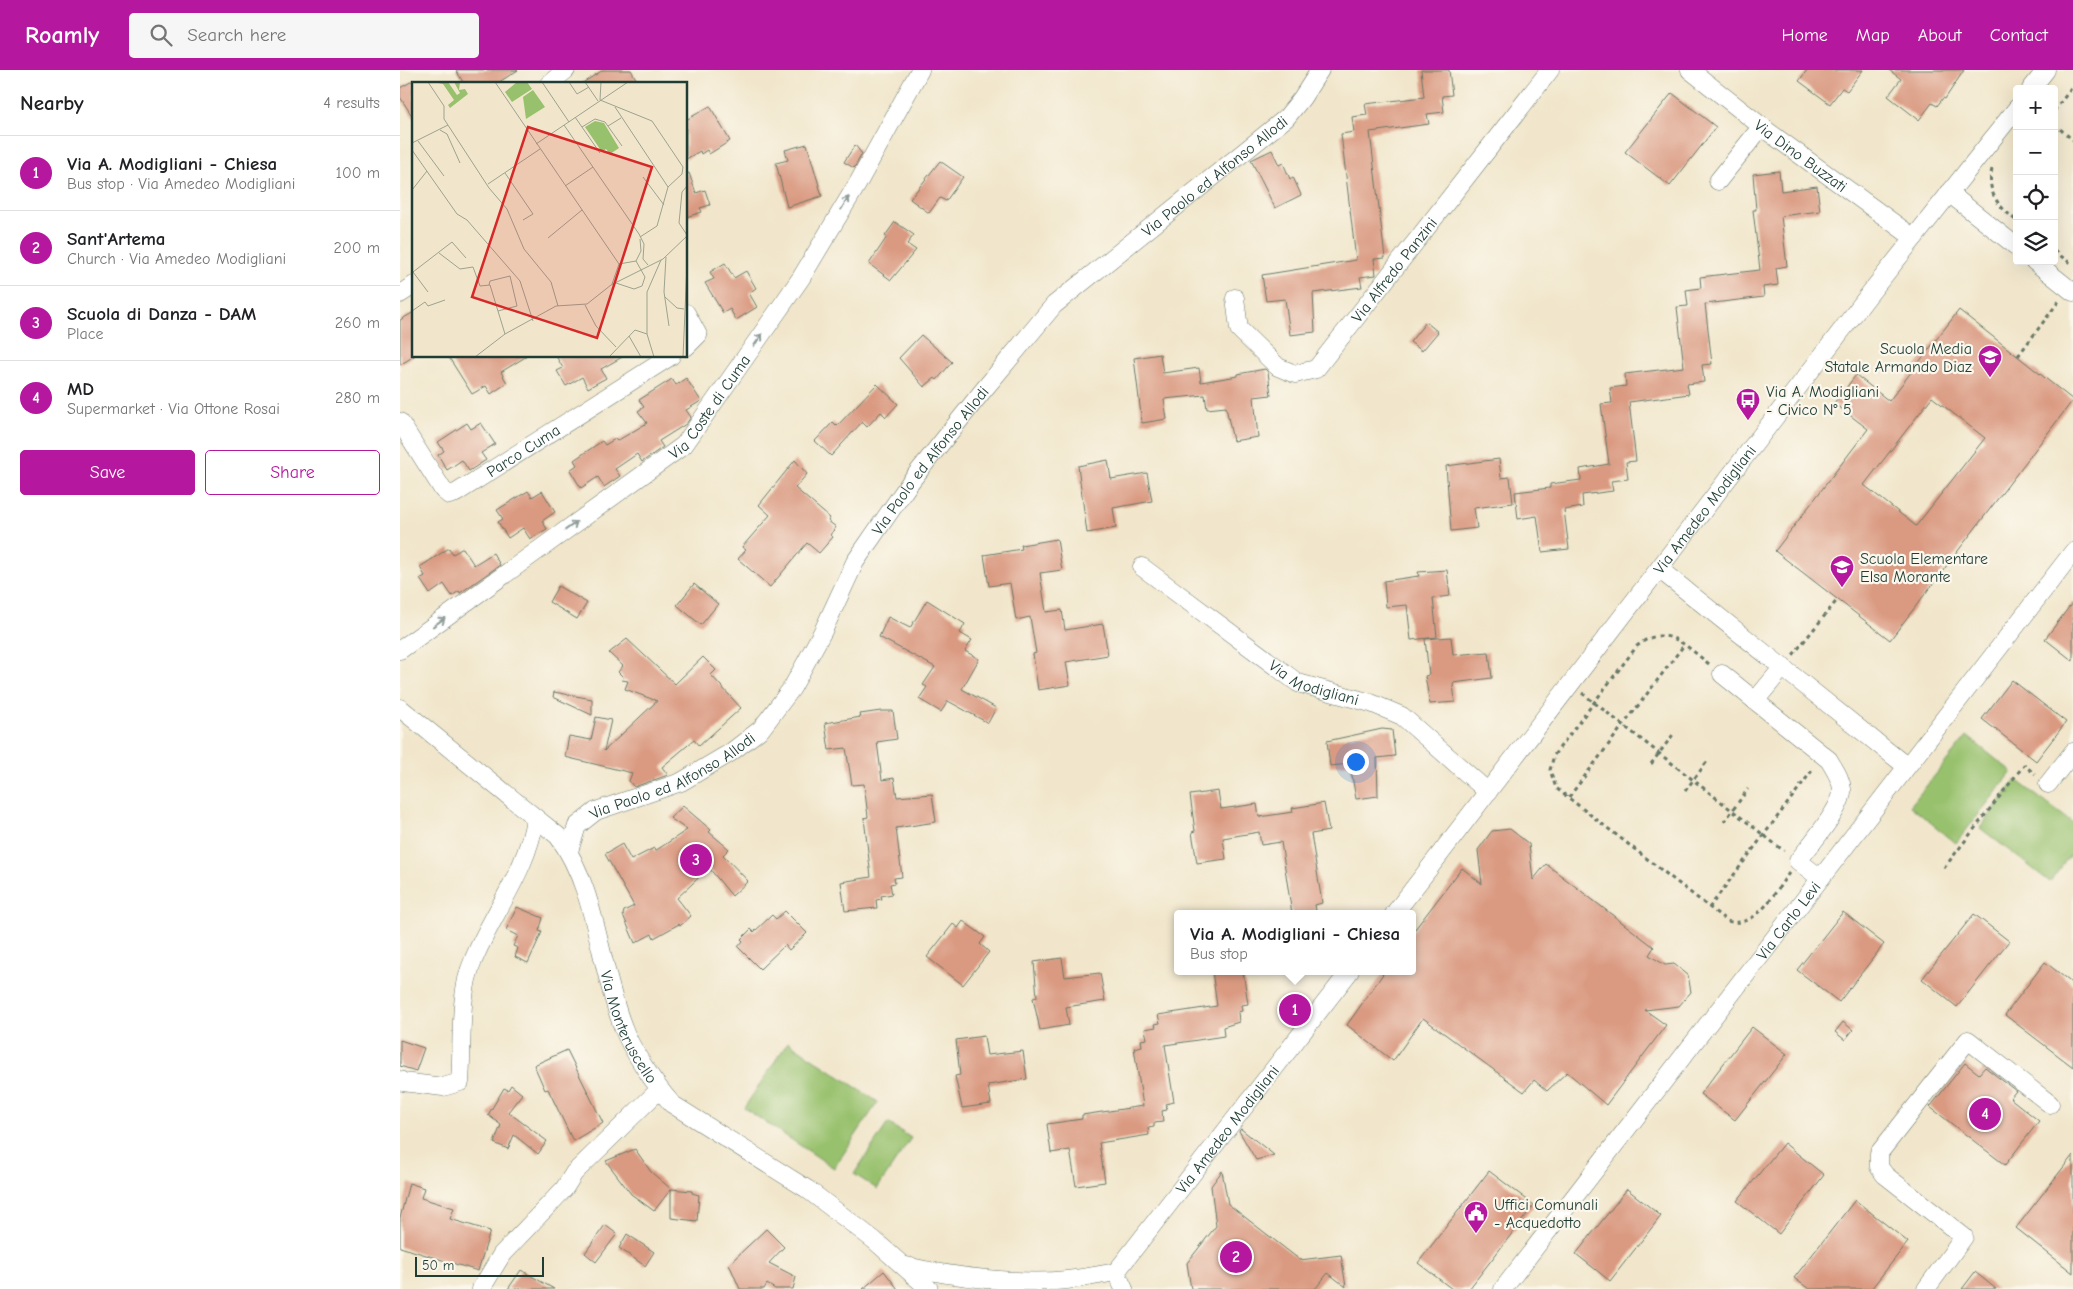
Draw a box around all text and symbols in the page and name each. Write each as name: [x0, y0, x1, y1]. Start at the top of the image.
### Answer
search box: [129, 13, 479, 58]
text: Roamly: [25, 21, 99, 49]
icon: search: [147, 21, 175, 49]
text: Search here: [187, 24, 286, 46]
text: Home: [1781, 25, 1828, 46]
text: Map: [1856, 25, 1890, 46]
text: About: [1918, 25, 1962, 46]
text: Contact: [1990, 25, 2048, 46]
inset map: [412, 82, 688, 358]
map controls: [2013, 85, 2058, 265]
button: +: [2013, 85, 2058, 130]
text: Nearby: [20, 91, 84, 115]
text: 4 results: [323, 94, 380, 112]
street label: Via Paolo ed Alfonso Allodi: [1139, 112, 1291, 241]
street label: Via Dino Buzzati: [1750, 116, 1850, 196]
button: −: [2013, 130, 2058, 175]
text: Via A. Modigliani - Chiesa: [67, 153, 277, 175]
text: 1: [33, 164, 39, 182]
text: 100 m: [336, 164, 380, 182]
text: Bus stop · Via Amedeo Modigliani: [67, 175, 295, 193]
button: locate: [2013, 175, 2058, 220]
one-way arrow: [841, 197, 851, 211]
street label: Via Alfredo Panzini: [1348, 214, 1441, 326]
button: layers: [2013, 220, 2058, 265]
text: Sant'Artema: [67, 228, 166, 250]
text: 2: [32, 239, 40, 257]
text: 200 m: [334, 239, 380, 257]
text: Church · Via Amedeo Modigliani: [67, 250, 286, 268]
text: Scuola di Danza - DAM: [67, 303, 256, 325]
text: 3: [32, 314, 40, 332]
text: 260 m: [335, 314, 380, 332]
text: Place: [67, 325, 103, 343]
one-way arrow: [753, 333, 763, 347]
place label: Scuola Media Statale Armando Diaz: [1824, 340, 1972, 376]
school or university icon: Scuola Media Statale Armando Diaz: [1977, 344, 2003, 378]
street label: Via Coste di Cuma: [666, 352, 754, 463]
text: MD: [67, 378, 94, 400]
street label: Via Paolo ed Alfonso Allodi: [869, 383, 993, 539]
place label: Via A. Modigliani - Civico N° 5: [1766, 383, 1879, 419]
bus stop icon: Via A. Modigliani - Civico N° 5: [1735, 387, 1761, 421]
text: 4: [32, 389, 40, 407]
text: 280 m: [335, 389, 380, 407]
text: Supermarket · Via Ottone Rosai: [67, 400, 280, 418]
street label: Parco Cuma: [483, 421, 564, 481]
street label: Via Amedeo Modigliani: [1650, 442, 1760, 578]
button: Save: [20, 450, 195, 495]
button: Share: [205, 450, 380, 495]
one-way arrow: [564, 521, 577, 532]
place label: Scuola Elementare Elsa Morante: [1860, 550, 1988, 586]
school or university icon: Scuola Elementare Elsa Morante: [1829, 554, 1855, 588]
one-way arrow: [432, 617, 446, 627]
street label: Via Modigliani: [1265, 657, 1361, 709]
street label: Via Paolo ed Alfonso Allodi: [586, 729, 759, 823]
your location: [1343, 749, 1369, 775]
pin: 3: [680, 841, 712, 879]
street label: Via Carlo Levi: [1753, 878, 1825, 964]
popup: [1174, 910, 1416, 975]
text: Via A. Modigliani - Chiesa: [1190, 923, 1400, 945]
text: Bus stop: [1190, 945, 1248, 963]
street label: Via Monteruscello: [596, 969, 661, 1087]
pin: 1: [1279, 991, 1311, 1029]
street label: Via Amedeo Modigliani: [1173, 1062, 1283, 1197]
pin: 4: [1969, 1095, 2001, 1133]
place label: Uffici Comunali - Acquedotto: [1494, 1196, 1598, 1232]
public building icon: Uffici Comunali - Acquedotto: [1463, 1200, 1489, 1234]
pin: 2: [1220, 1238, 1252, 1276]
scale bar: [415, 1254, 544, 1277]
text: 50 m: [422, 1257, 454, 1274]

